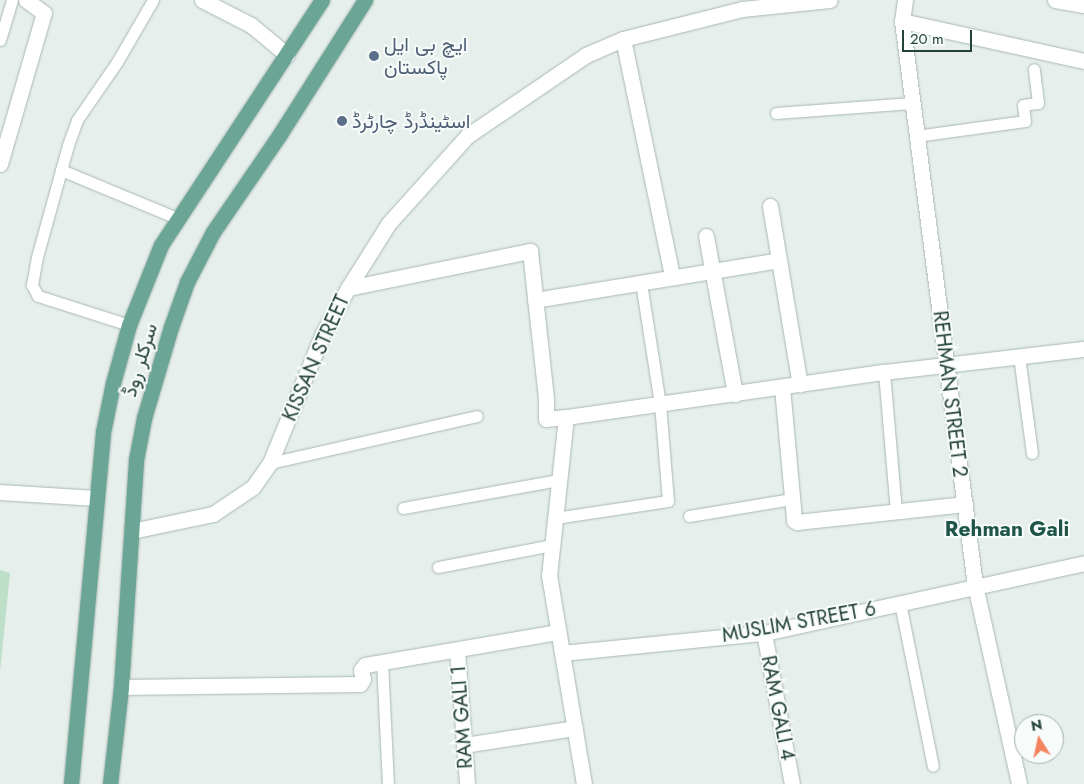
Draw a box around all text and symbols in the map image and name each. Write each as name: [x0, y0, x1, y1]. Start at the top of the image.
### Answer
scale bar: [904, 20, 974, 52]
text: 20 m: [910, 28, 944, 50]
place label: ایچ بی ایل پاکستان: [384, 32, 467, 79]
marker: ایچ بی ایل پاکستان: [368, 50, 380, 62]
place label: اسٹینڈرڈ چارٹرڈ: [352, 109, 470, 133]
marker: اسٹینڈرڈ چارٹرڈ: [336, 115, 348, 127]
street label: KISSAN STREET: [277, 291, 355, 425]
street label: REHMAN STREET 2: [928, 309, 972, 479]
street label: سرکلر روڈ: [117, 320, 163, 400]
district label: Rehman Gali: [945, 516, 1069, 542]
street label: MUSLIM STREET 6: [720, 597, 878, 647]
street label: RAM GALI 4: [756, 654, 800, 762]
street label: RAM GALI 1: [446, 664, 478, 770]
north arrow: [1014, 714, 1064, 764]
text: N: [1029, 714, 1044, 736]

